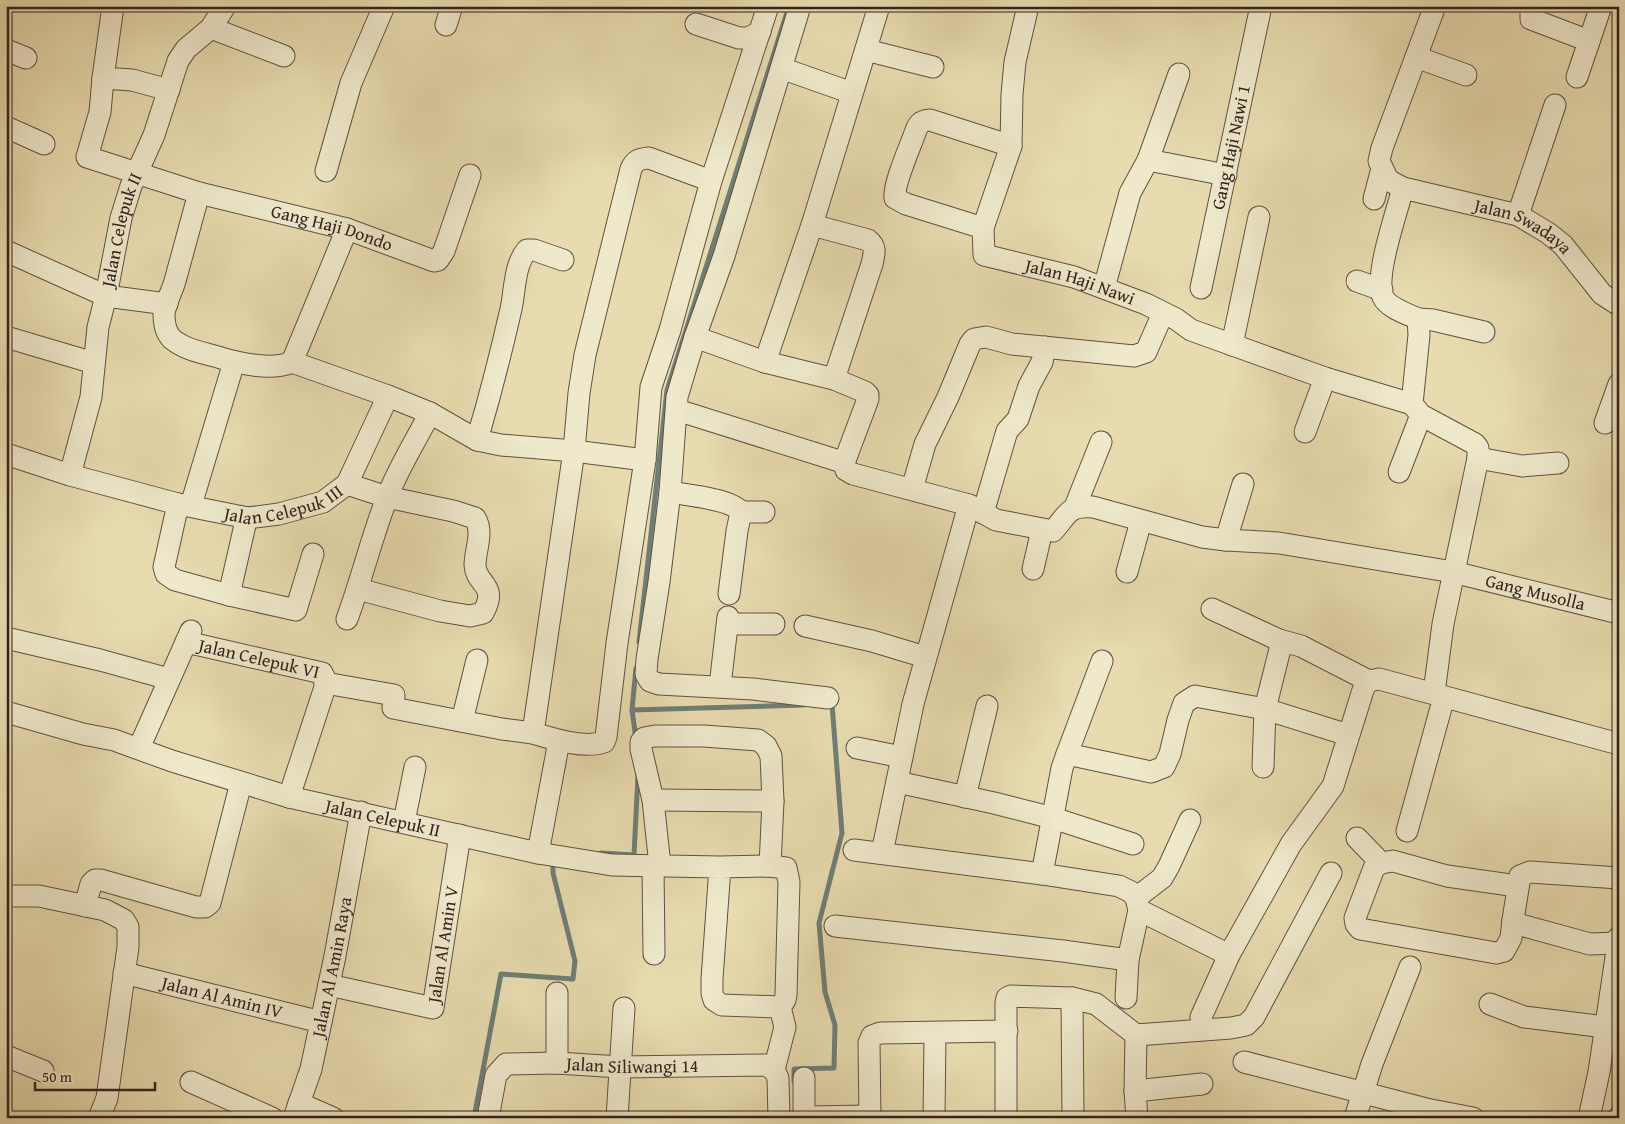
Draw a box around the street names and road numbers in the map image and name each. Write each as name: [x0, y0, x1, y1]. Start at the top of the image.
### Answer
street label: Gang Haji Nawi 1: [1204, 82, 1257, 212]
street label: Jalan Celepuk II: [94, 168, 148, 291]
street label: Jalan Swadaya: [1470, 191, 1579, 260]
street label: Gang Haji Dondo: [268, 197, 397, 258]
street label: Jalan Haji Nawi: [1020, 251, 1139, 312]
street label: Jalan Celepuk III: [220, 478, 348, 532]
street label: Gang Musolla: [1483, 567, 1588, 617]
street label: Jalan Celepuk VI: [194, 631, 322, 685]
street label: Jalan Celepuk II: [321, 791, 443, 844]
street label: Jalan Al Amin V: [420, 883, 465, 1007]
street label: Jalan Al Amin Raya: [304, 894, 359, 1042]
street label: Jalan Al Amin IV: [157, 968, 286, 1025]
street label: Jalan Siliwangi 14: [563, 1049, 699, 1080]

